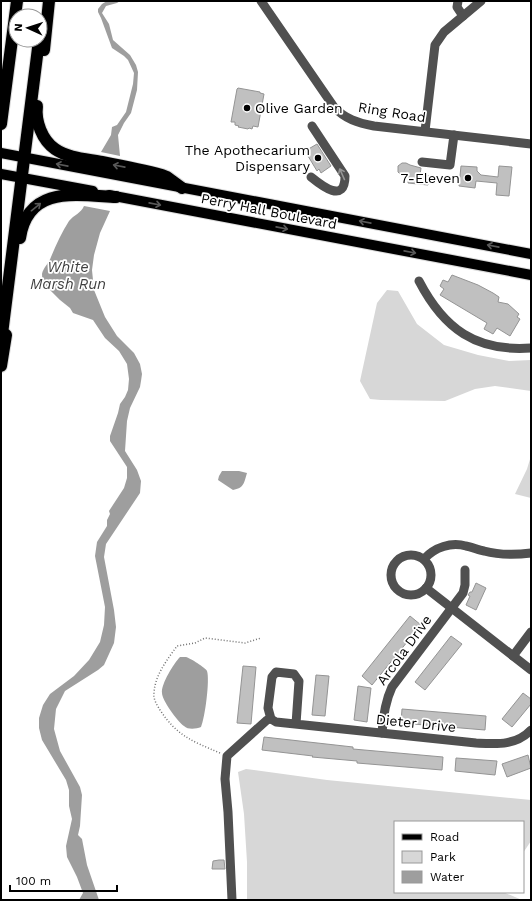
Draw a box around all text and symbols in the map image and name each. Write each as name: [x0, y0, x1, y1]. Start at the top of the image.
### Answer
north arrow: [8, 8, 48, 48]
text: N: [12, 23, 25, 32]
street label: Ring Road: [357, 99, 427, 125]
place label: Olive Garden: [255, 100, 343, 116]
marker: Olive Garden: [242, 103, 252, 113]
place label: The Apothecarium Dispensary: [185, 142, 311, 174]
marker: The Apothecarium Dispensary: [313, 153, 323, 163]
one-way arrow: [56, 160, 69, 168]
one-way arrow: [113, 161, 126, 169]
one-way arrow: [338, 168, 346, 180]
place label: 7-Eleven: [401, 170, 460, 186]
marker: 7-Eleven: [463, 173, 473, 183]
street label: Perry Hall Boulevard: [200, 190, 338, 232]
one-way arrow: [148, 200, 161, 208]
one-way arrow: [31, 203, 42, 212]
one-way arrow: [359, 218, 372, 226]
one-way arrow: [275, 224, 288, 232]
one-way arrow: [487, 242, 500, 250]
one-way arrow: [403, 248, 416, 256]
water label: White Marsh Run: [30, 258, 106, 293]
street label: Arcola Drive: [373, 612, 435, 688]
street label: Dieter Drive: [375, 711, 457, 735]
legend: [394, 821, 524, 893]
text: Road: [430, 830, 459, 844]
text: Park: [430, 850, 456, 864]
scale bar: [10, 867, 117, 893]
text: Water: [430, 870, 465, 884]
text: 100 m: [16, 874, 51, 888]

